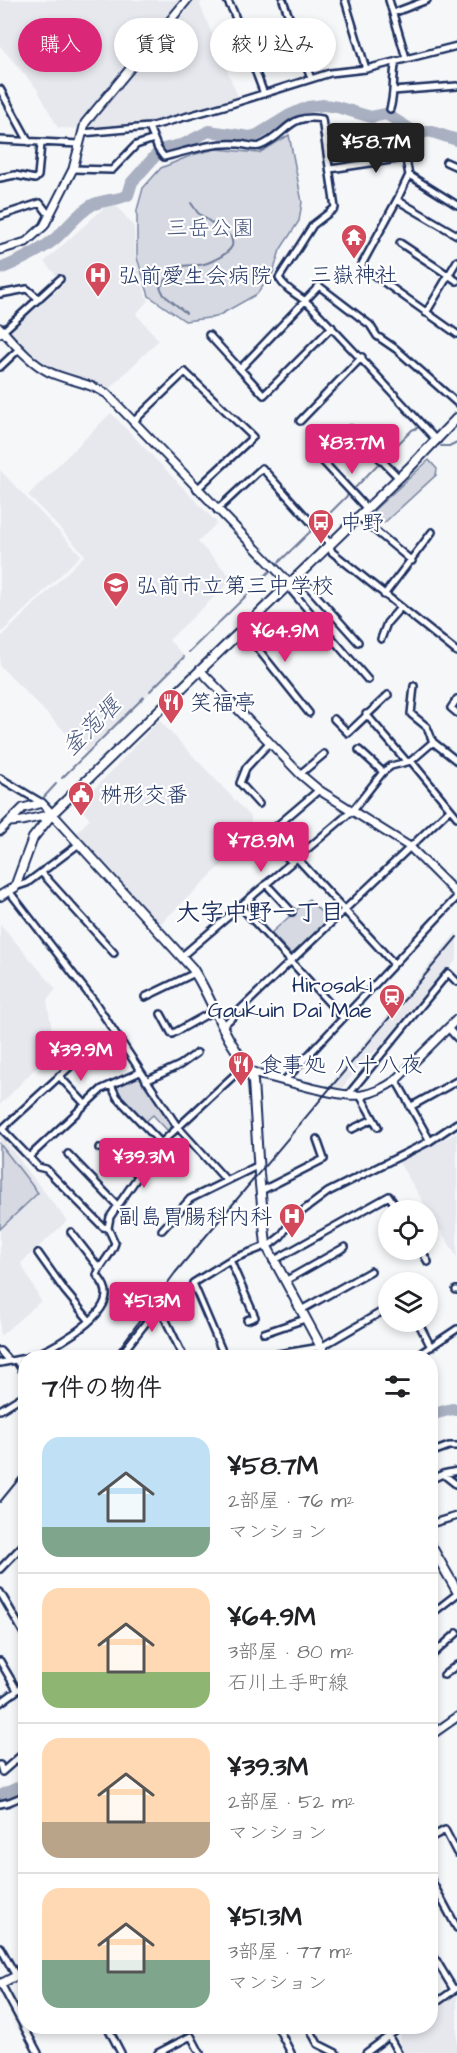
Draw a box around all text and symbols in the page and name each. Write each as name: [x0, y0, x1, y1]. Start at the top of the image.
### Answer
chip: 購入: [18, 18, 102, 72]
chip: 賃貸: [114, 18, 198, 72]
chip: 絞り込み: [210, 18, 336, 72]
pin: ¥58.7M: [327, 123, 425, 174]
text: ¥58.7M: [341, 128, 411, 156]
park label: 三岳公園: [166, 213, 254, 244]
temple icon: 三嶽神社: [339, 222, 369, 260]
hospital icon: 弘前愛生会病院: [83, 260, 113, 298]
place label: 三嶽神社: [310, 260, 398, 291]
place label: 弘前愛生会病院: [118, 261, 272, 292]
pin: ¥83.7M: [303, 424, 401, 475]
text: ¥83.7M: [319, 429, 385, 457]
bus stop icon: 中野: [306, 507, 336, 545]
place label: 中野: [340, 508, 384, 539]
school or university icon: 弘前市立第三中学校: [101, 570, 131, 608]
place label: 弘前市立第三中学校: [136, 571, 334, 602]
pin: ¥64.9M: [236, 612, 334, 663]
text: ¥64.9M: [251, 617, 319, 645]
water label: 釜萢堰: [54, 687, 131, 764]
restaurant icon: 笑福亭: [156, 687, 186, 725]
place label: 笑福亭: [190, 688, 256, 719]
public building icon: 桝形交番: [66, 779, 96, 817]
place label: 桝形交番: [100, 780, 188, 811]
pin: ¥78.9M: [212, 822, 310, 873]
text: ¥78.9M: [228, 827, 294, 855]
district label: 大字中野一丁目: [176, 896, 344, 930]
place label: Hirosaki Gaukuin Dai Mae: [208, 970, 372, 1026]
station icon: Hirosaki Gaukuin Dai Mae: [377, 982, 407, 1020]
pin: ¥39.9M: [32, 1031, 130, 1082]
text: ¥39.9M: [50, 1036, 113, 1064]
restaurant icon: 食事処 八十八夜: [226, 1049, 256, 1087]
place label: 食事処 八十八夜: [260, 1050, 423, 1081]
pin: ¥39.3M: [95, 1138, 193, 1189]
text: ¥39.3M: [113, 1143, 175, 1171]
map controls: [378, 1200, 438, 1332]
button: locate: [378, 1200, 438, 1260]
hospital icon: 副島胃腸科内科: [277, 1201, 307, 1239]
place label: 副島胃腸科内科: [118, 1202, 272, 1233]
button: layers: [378, 1272, 438, 1332]
pin: ¥51.3M: [103, 1282, 201, 1333]
text: ¥51.3M: [124, 1287, 180, 1315]
text: 7件の物件: [42, 1370, 162, 1406]
icon: filters: [381, 1370, 414, 1403]
text: ¥58.7M: [228, 1448, 318, 1484]
icon: home: [90, 1461, 162, 1533]
text: 2部屋 · 76 m²: [228, 1487, 354, 1515]
text: マンション: [228, 1518, 327, 1546]
text: ¥64.9M: [228, 1599, 316, 1635]
icon: home: [90, 1612, 162, 1684]
text: 3部屋 · 80 m²: [228, 1638, 354, 1666]
text: 石川土手町線: [228, 1669, 348, 1697]
text: ¥39.3M: [228, 1749, 308, 1785]
icon: home: [90, 1762, 162, 1834]
text: 2部屋 · 52 m²: [228, 1788, 355, 1816]
text: マンション: [228, 1819, 327, 1847]
text: ¥51.3M: [228, 1899, 302, 1935]
icon: home: [90, 1912, 162, 1984]
text: 3部屋 · 77 m²: [228, 1938, 353, 1966]
text: マンション: [228, 1969, 327, 1997]

